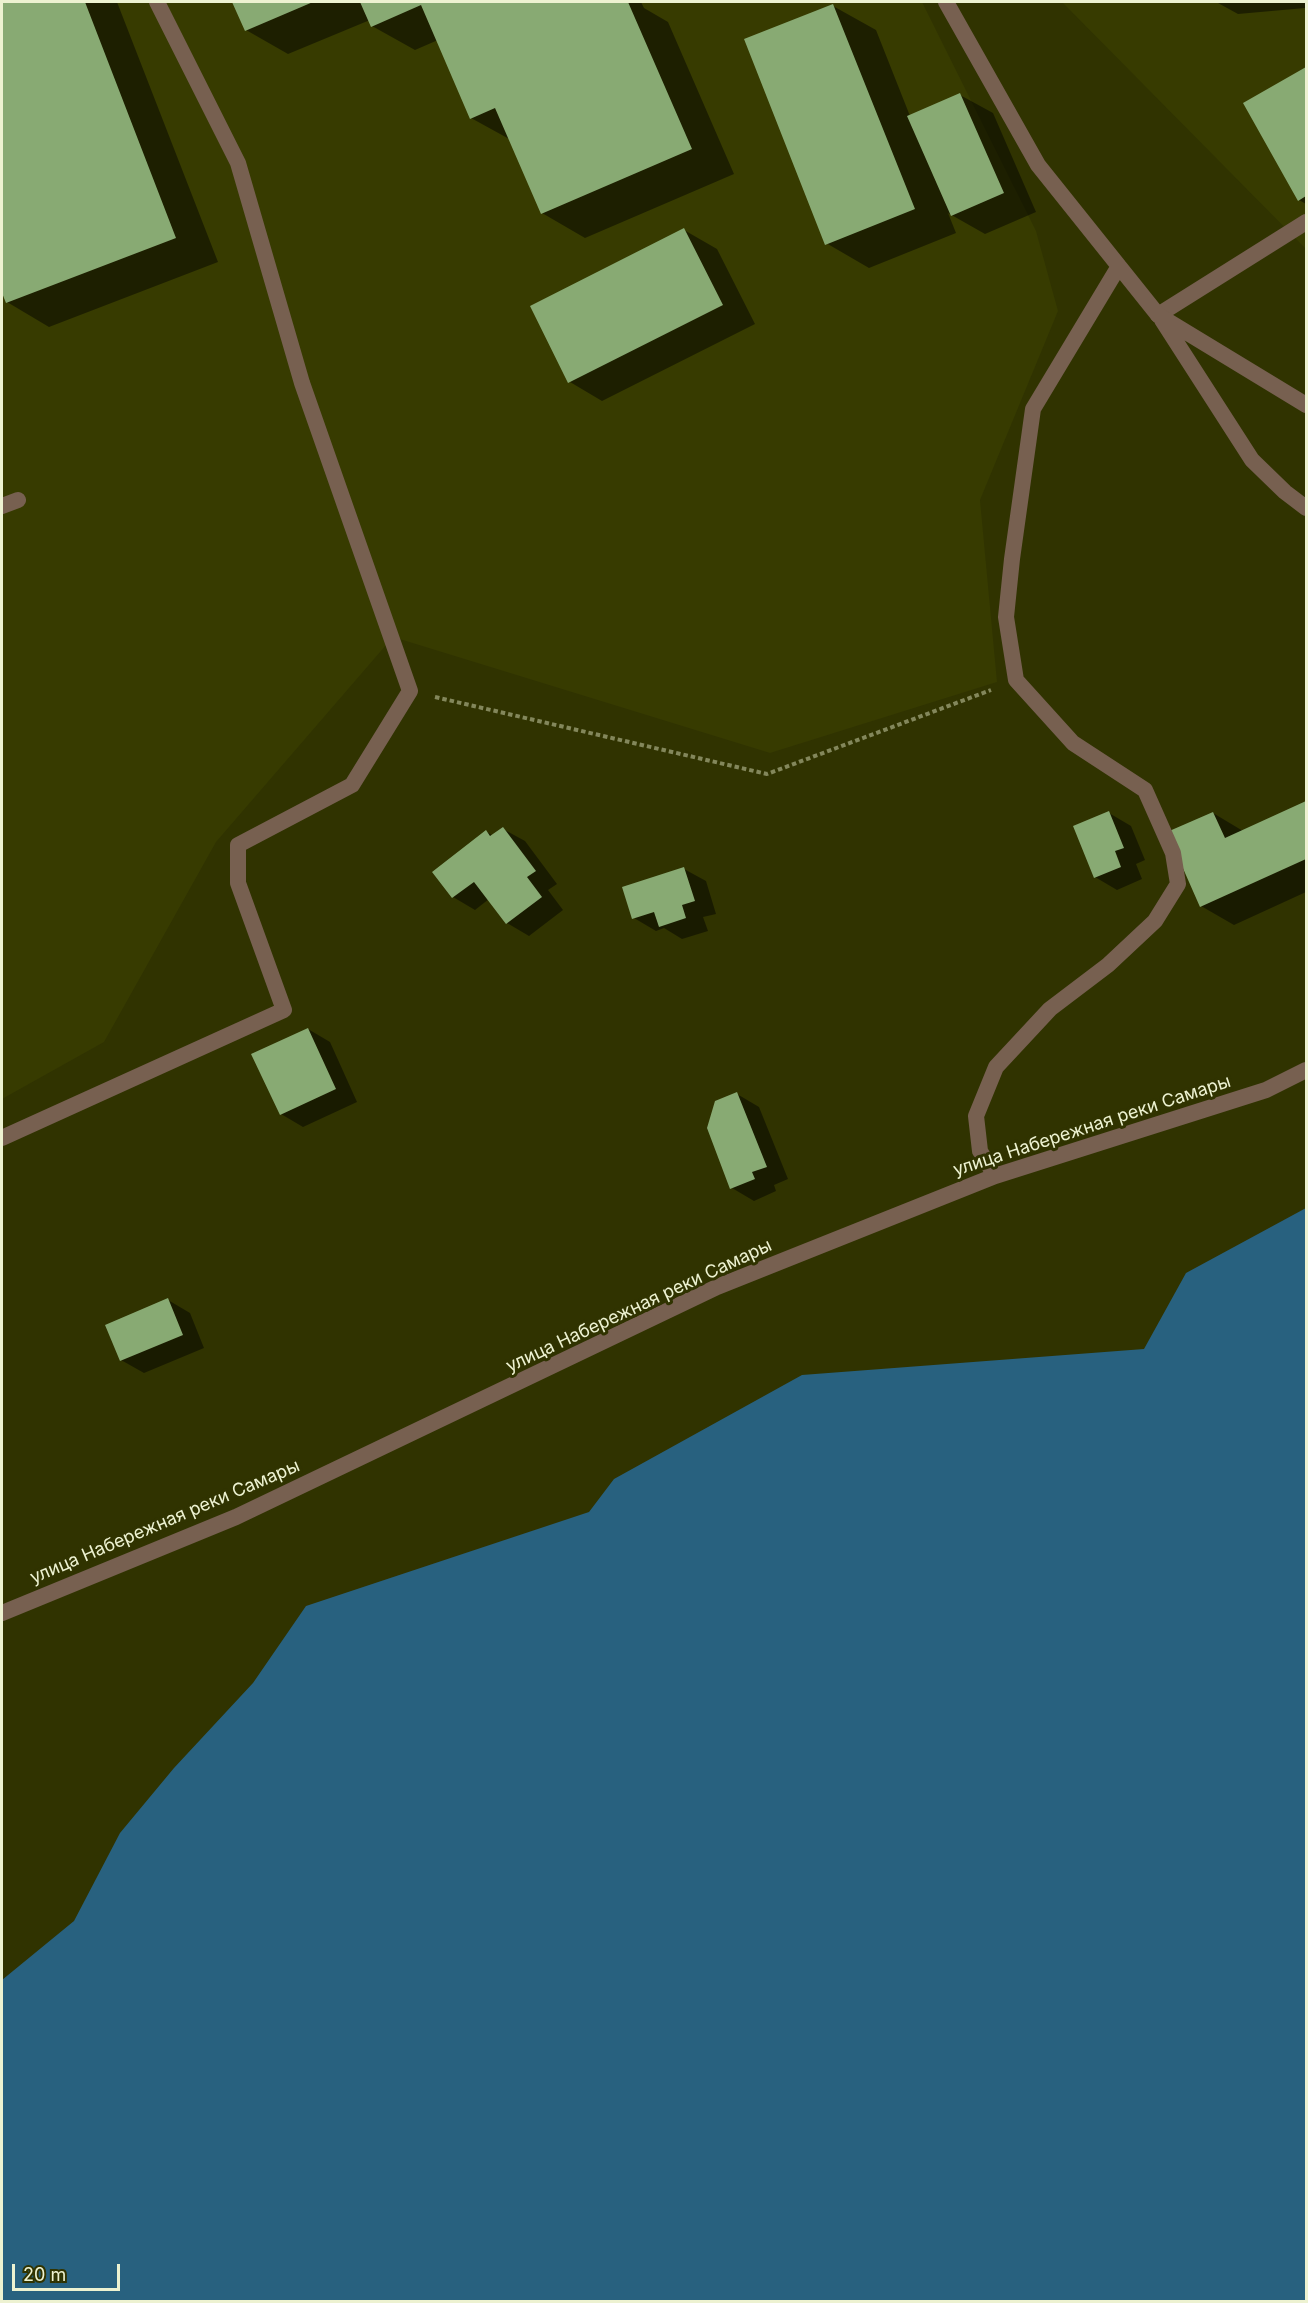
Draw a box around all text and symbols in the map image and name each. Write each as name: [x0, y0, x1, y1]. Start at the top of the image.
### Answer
street label: улица Набережная реки Самары: [950, 1071, 1234, 1181]
street label: улица Набережная реки Самары: [503, 1235, 775, 1377]
street label: улица Набережная реки Самары: [27, 1455, 303, 1589]
scale bar: [15, 2252, 123, 2290]
text: 20 m: [23, 2264, 66, 2285]

